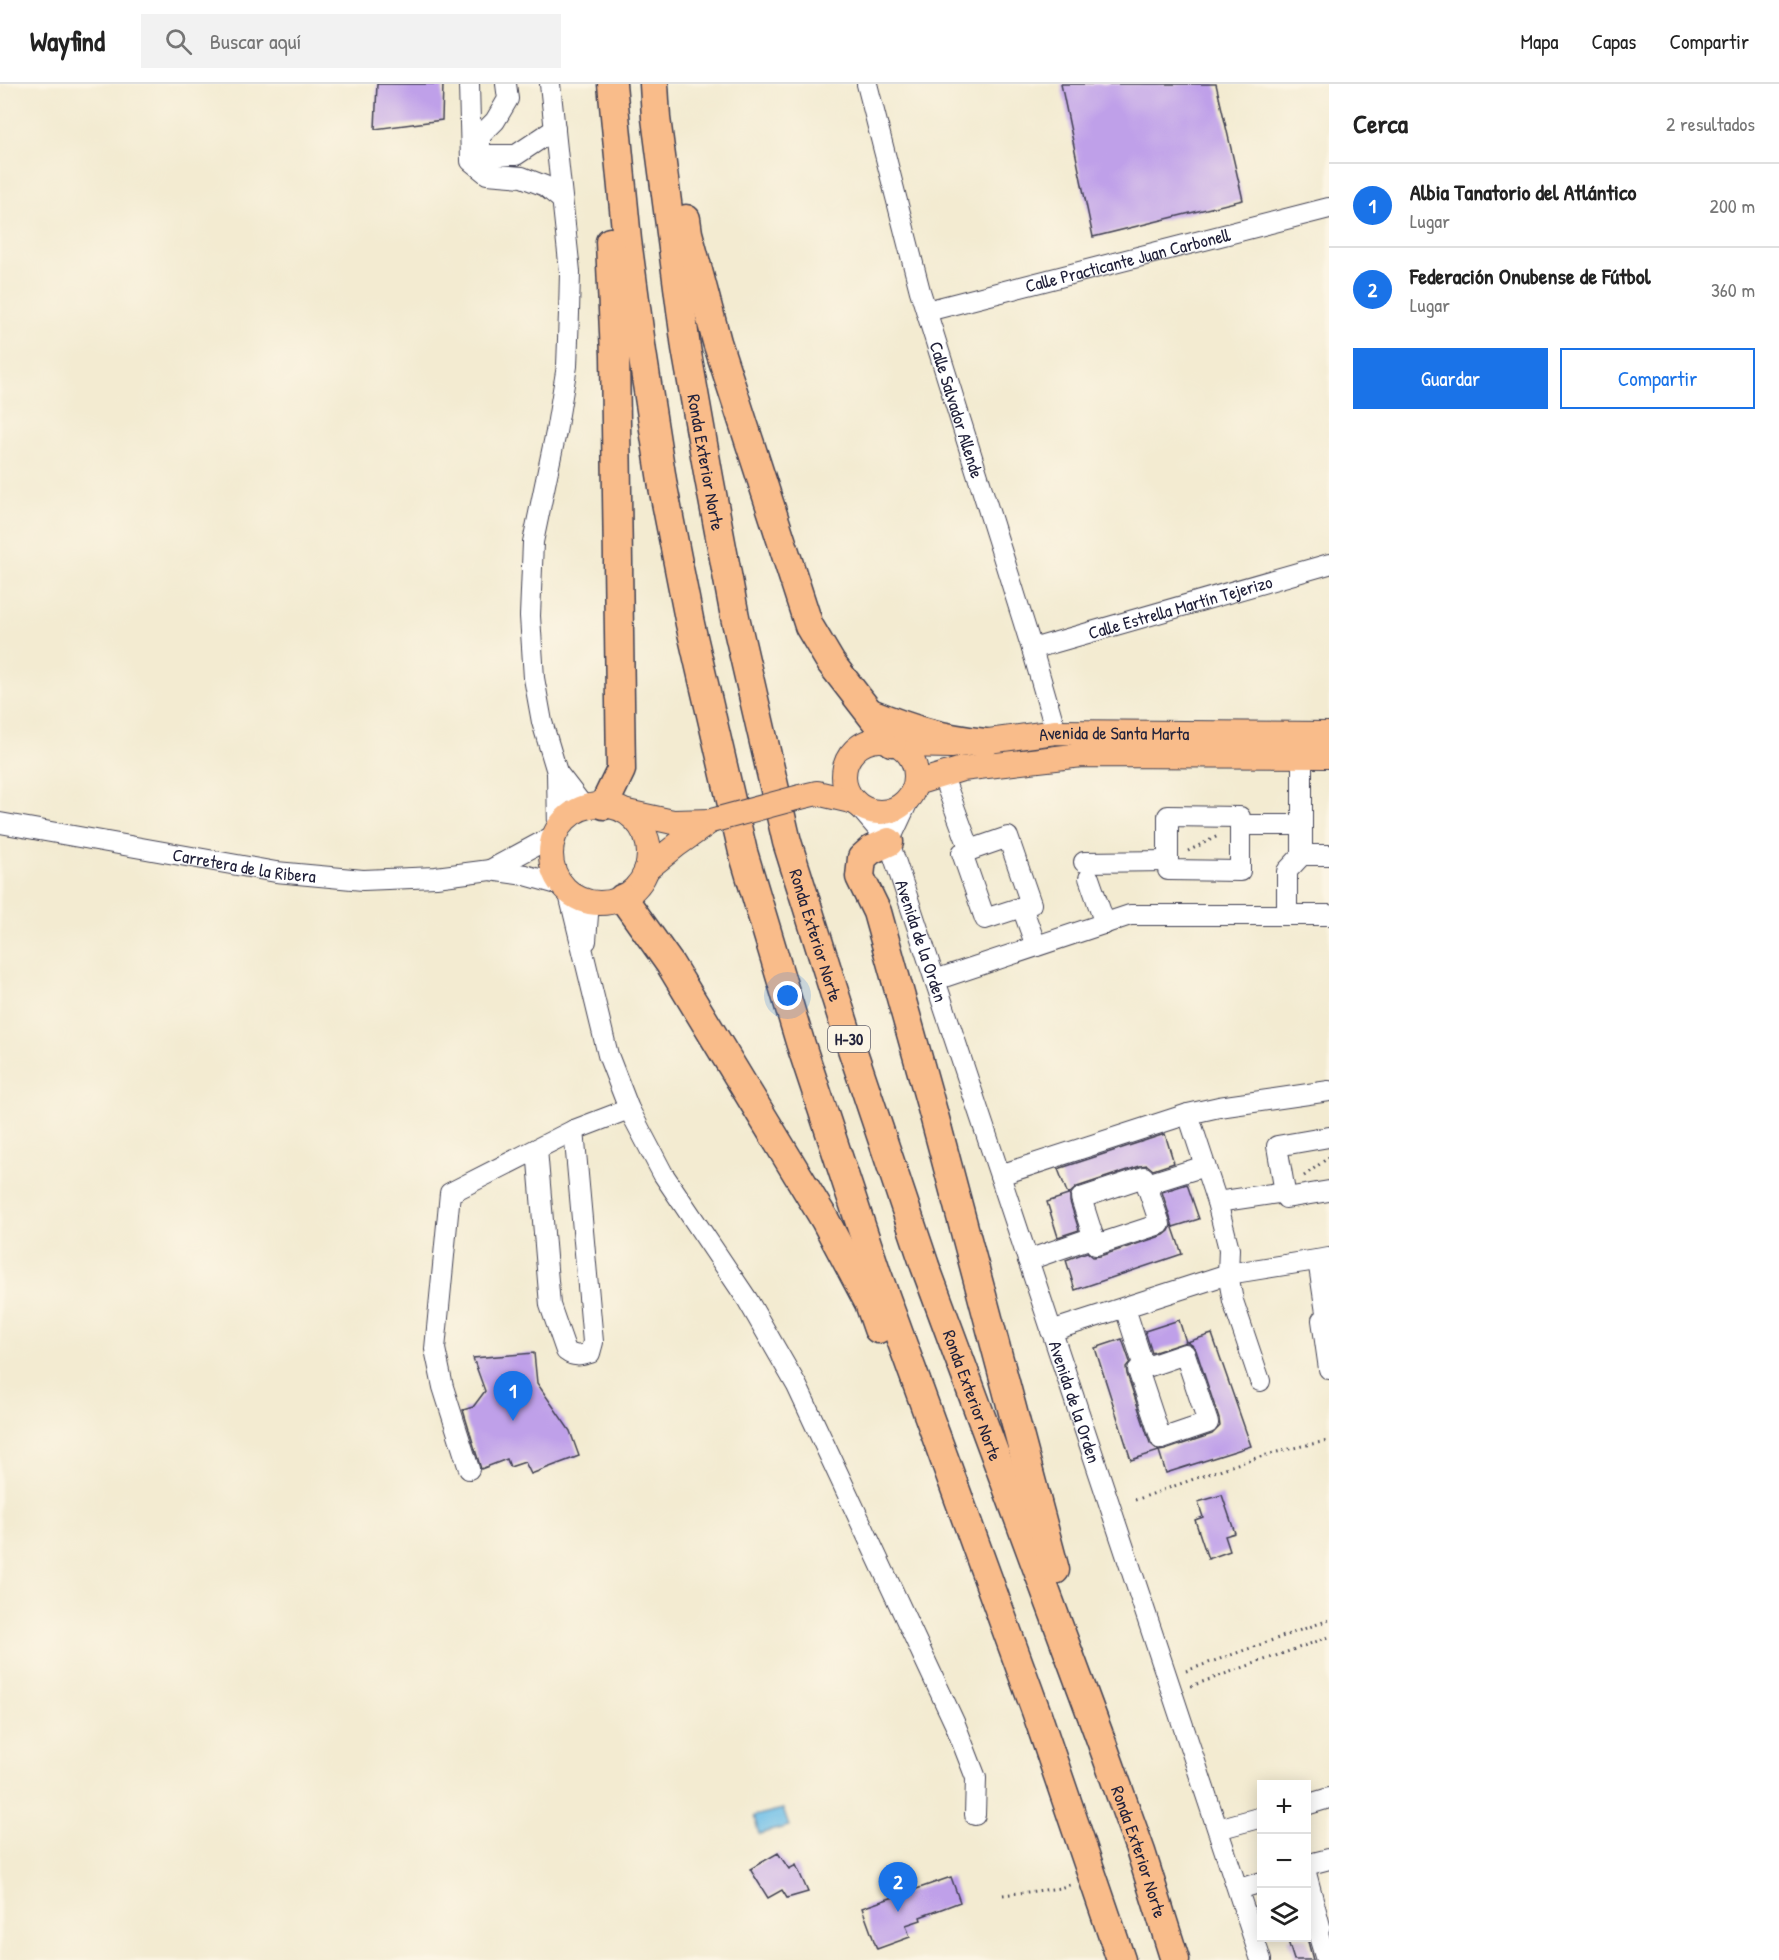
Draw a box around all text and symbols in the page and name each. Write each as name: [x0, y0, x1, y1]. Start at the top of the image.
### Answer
search box: [141, 14, 561, 68]
text: Wayfind: [30, 22, 105, 60]
icon: search: [162, 25, 195, 58]
text: Buscar aquí: [210, 26, 302, 56]
text: Mapa: [1520, 27, 1558, 56]
text: Capas: [1591, 27, 1636, 56]
text: Compartir: [1669, 27, 1749, 56]
text: Cerca: [1353, 106, 1408, 141]
text: 2 resultados: [1666, 110, 1755, 137]
text: Albia Tanatorio del Atlántico: [1410, 177, 1636, 207]
text: 1: [1369, 192, 1376, 219]
text: 200 m: [1710, 192, 1755, 219]
text: Lugar: [1410, 207, 1450, 234]
street label: Calle Practicante Juan Carbonell: [1022, 221, 1233, 298]
text: Federación Onubense de Fútbol: [1410, 261, 1651, 291]
text: 2: [1368, 276, 1377, 303]
text: 360 m: [1711, 276, 1755, 303]
text: Lugar: [1410, 291, 1450, 318]
street label: Calle Salvador Allende: [924, 338, 990, 481]
button: Guardar: [1353, 348, 1548, 409]
button: Compartir: [1560, 348, 1755, 409]
street label: Ronda Exterior Norte: [682, 392, 731, 532]
street label: Calle Estrella Martín Tejerizo: [1085, 568, 1275, 645]
street label: Avenida de Santa Marta: [1037, 719, 1190, 747]
street label: Carretera de la Ribera: [171, 841, 317, 888]
street label: Ronda Exterior Norte: [784, 866, 849, 1005]
street label: Avenida de la Orden: [890, 876, 954, 1005]
your location: [773, 981, 802, 1010]
road number: H-30: [828, 1026, 870, 1052]
street label: Ronda Exterior Norte: [937, 1326, 1009, 1464]
street label: Avenida de la Orden: [1043, 1337, 1107, 1466]
pin: 1: [494, 1372, 532, 1421]
map controls: [1257, 1780, 1311, 1942]
button: +: [1257, 1780, 1311, 1834]
street label: Ronda Exterior Norte: [1106, 1782, 1173, 1921]
button: −: [1257, 1834, 1311, 1888]
pin: 2: [878, 1862, 918, 1912]
button: layers: [1257, 1888, 1311, 1942]

